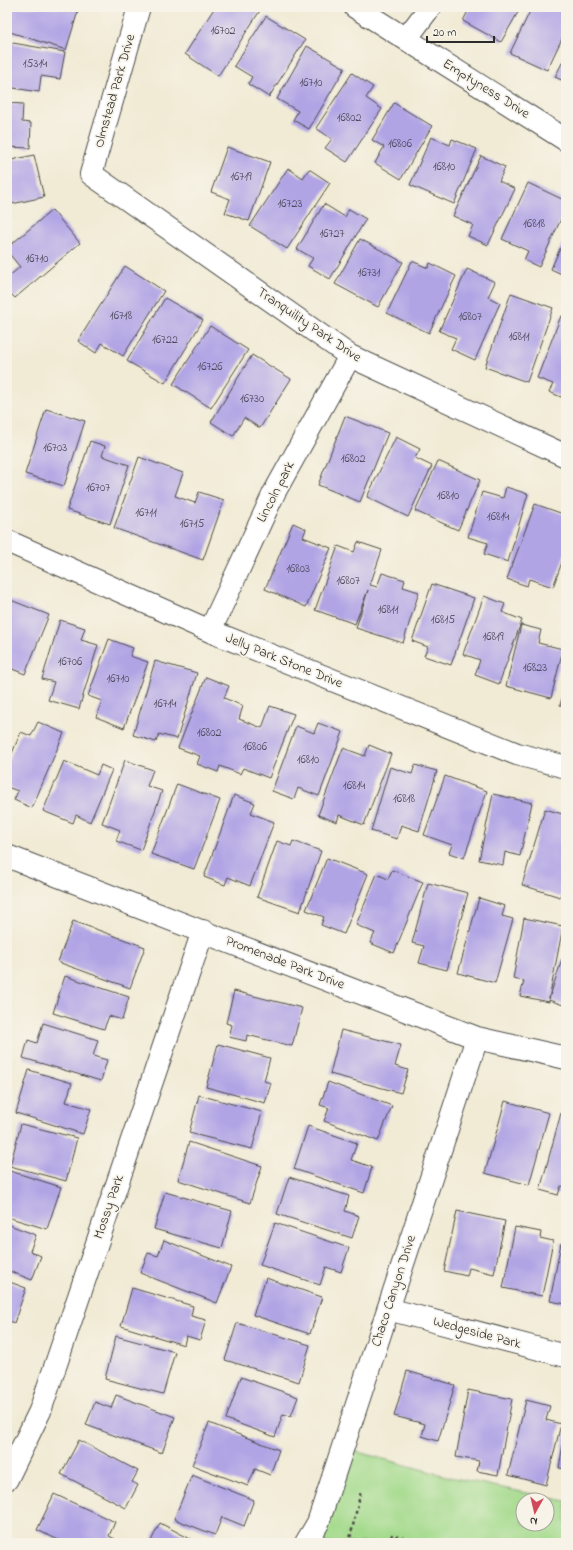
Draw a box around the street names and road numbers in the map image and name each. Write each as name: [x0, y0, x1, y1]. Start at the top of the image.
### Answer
street label: Olmstead Park Drive: [89, 31, 141, 150]
street label: Emptyness Drive: [438, 54, 534, 126]
street label: Tranquility Park Drive: [252, 282, 366, 369]
street label: Lincoln park: [252, 457, 301, 526]
street label: Jelly Park Stone Drive: [222, 628, 346, 695]
street label: Promenade Park Drive: [222, 931, 348, 996]
street label: Mossy Park: [88, 1171, 131, 1242]
street label: Chaco Canyon Drive: [366, 1232, 423, 1350]
street label: Wedgeside Park: [430, 1311, 524, 1356]

